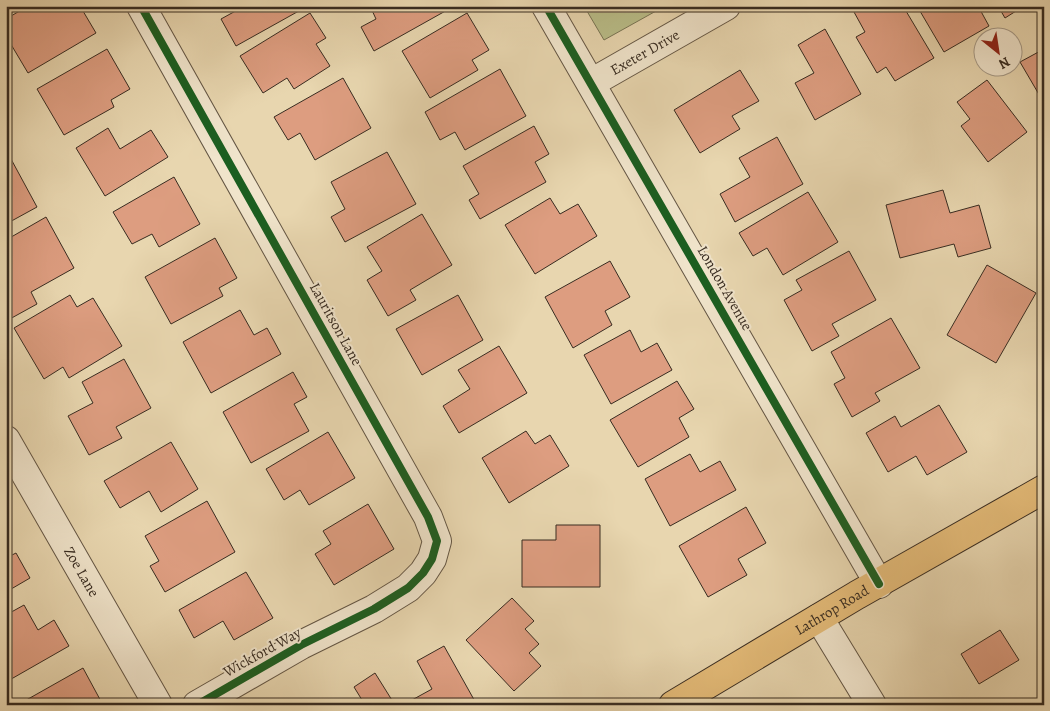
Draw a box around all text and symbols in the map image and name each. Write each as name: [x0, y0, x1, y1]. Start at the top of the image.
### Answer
street label: Exeter Drive: [607, 24, 683, 80]
north arrow: [972, 28, 1022, 78]
text: N: [995, 52, 1013, 74]
street label: London Avenue: [693, 242, 757, 334]
street label: Lauritson Lane: [305, 279, 367, 369]
street label: Zoe Lane: [59, 543, 104, 601]
street label: Lathrop Road: [791, 580, 873, 640]
street label: Wickford Way: [219, 622, 305, 682]

